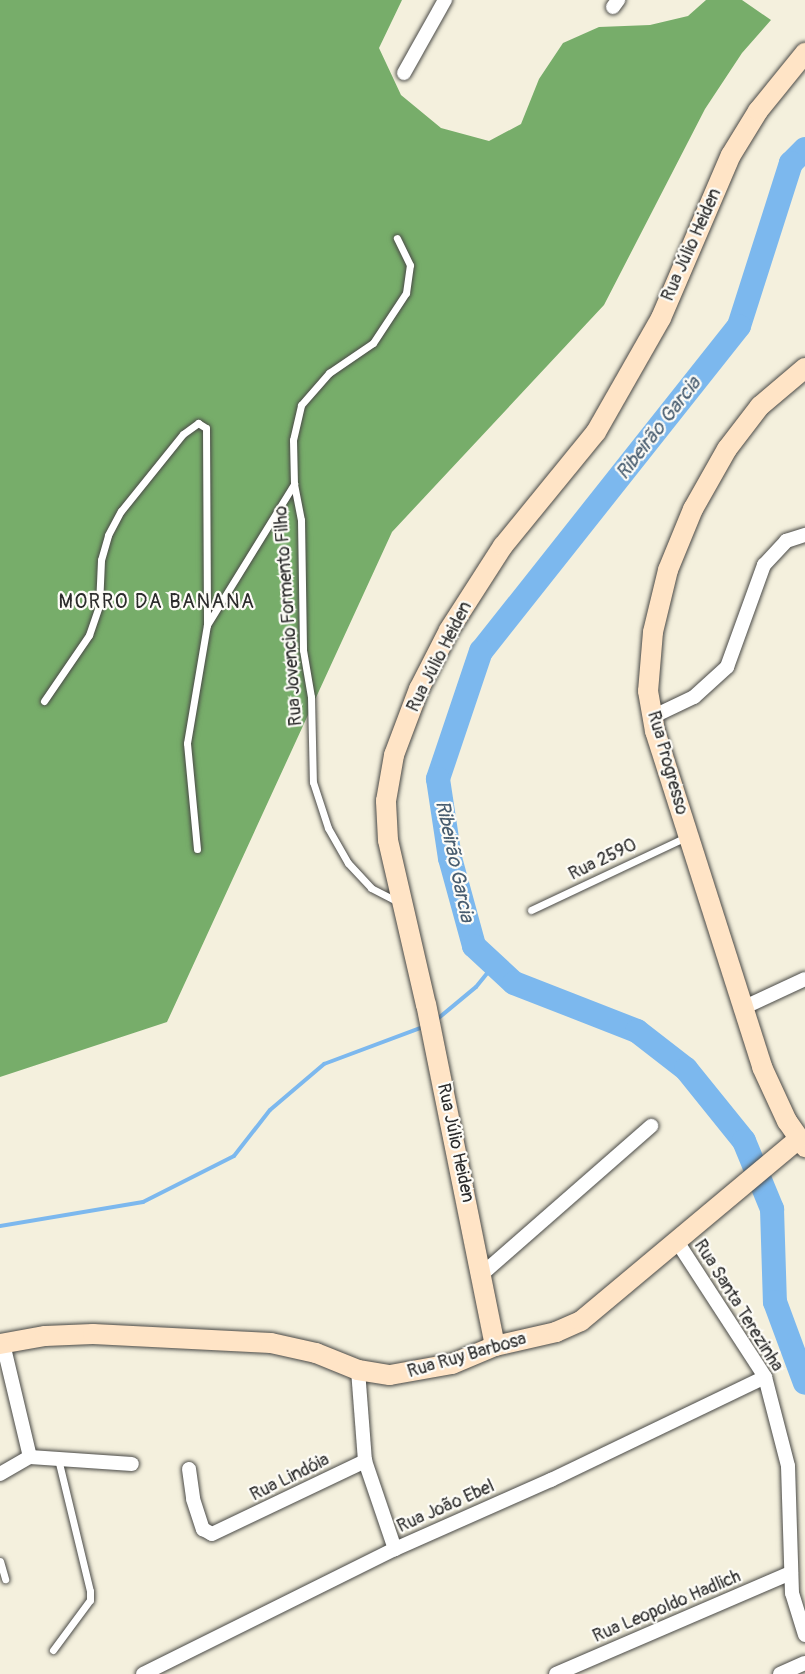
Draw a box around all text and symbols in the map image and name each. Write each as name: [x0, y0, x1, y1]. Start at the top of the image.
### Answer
street label: Rua Júlio Heiden: [657, 185, 727, 305]
water label: Ribeirão Garcia: [610, 372, 706, 484]
street label: Rua Jovencio Formento Filho: [271, 505, 307, 727]
district label: MORRO DA BANANA: [59, 589, 255, 613]
street label: Rua Júlio Heiden: [403, 598, 477, 716]
street label: Rua Progresso: [642, 709, 692, 817]
water label: Ribeirão Garcia: [430, 798, 480, 924]
street label: Rua 2590: [565, 834, 641, 886]
street label: Rua Júlio Heiden: [432, 1081, 478, 1205]
street label: Rua Santa Terezinha: [689, 1236, 787, 1376]
street label: Rua Ruy Barbosa: [405, 1329, 529, 1383]
street label: Rua Lindóia: [247, 1450, 333, 1506]
street label: Rua João Ebel: [394, 1476, 498, 1538]
street label: Rua Leopoldo Hadlich: [590, 1566, 744, 1648]

